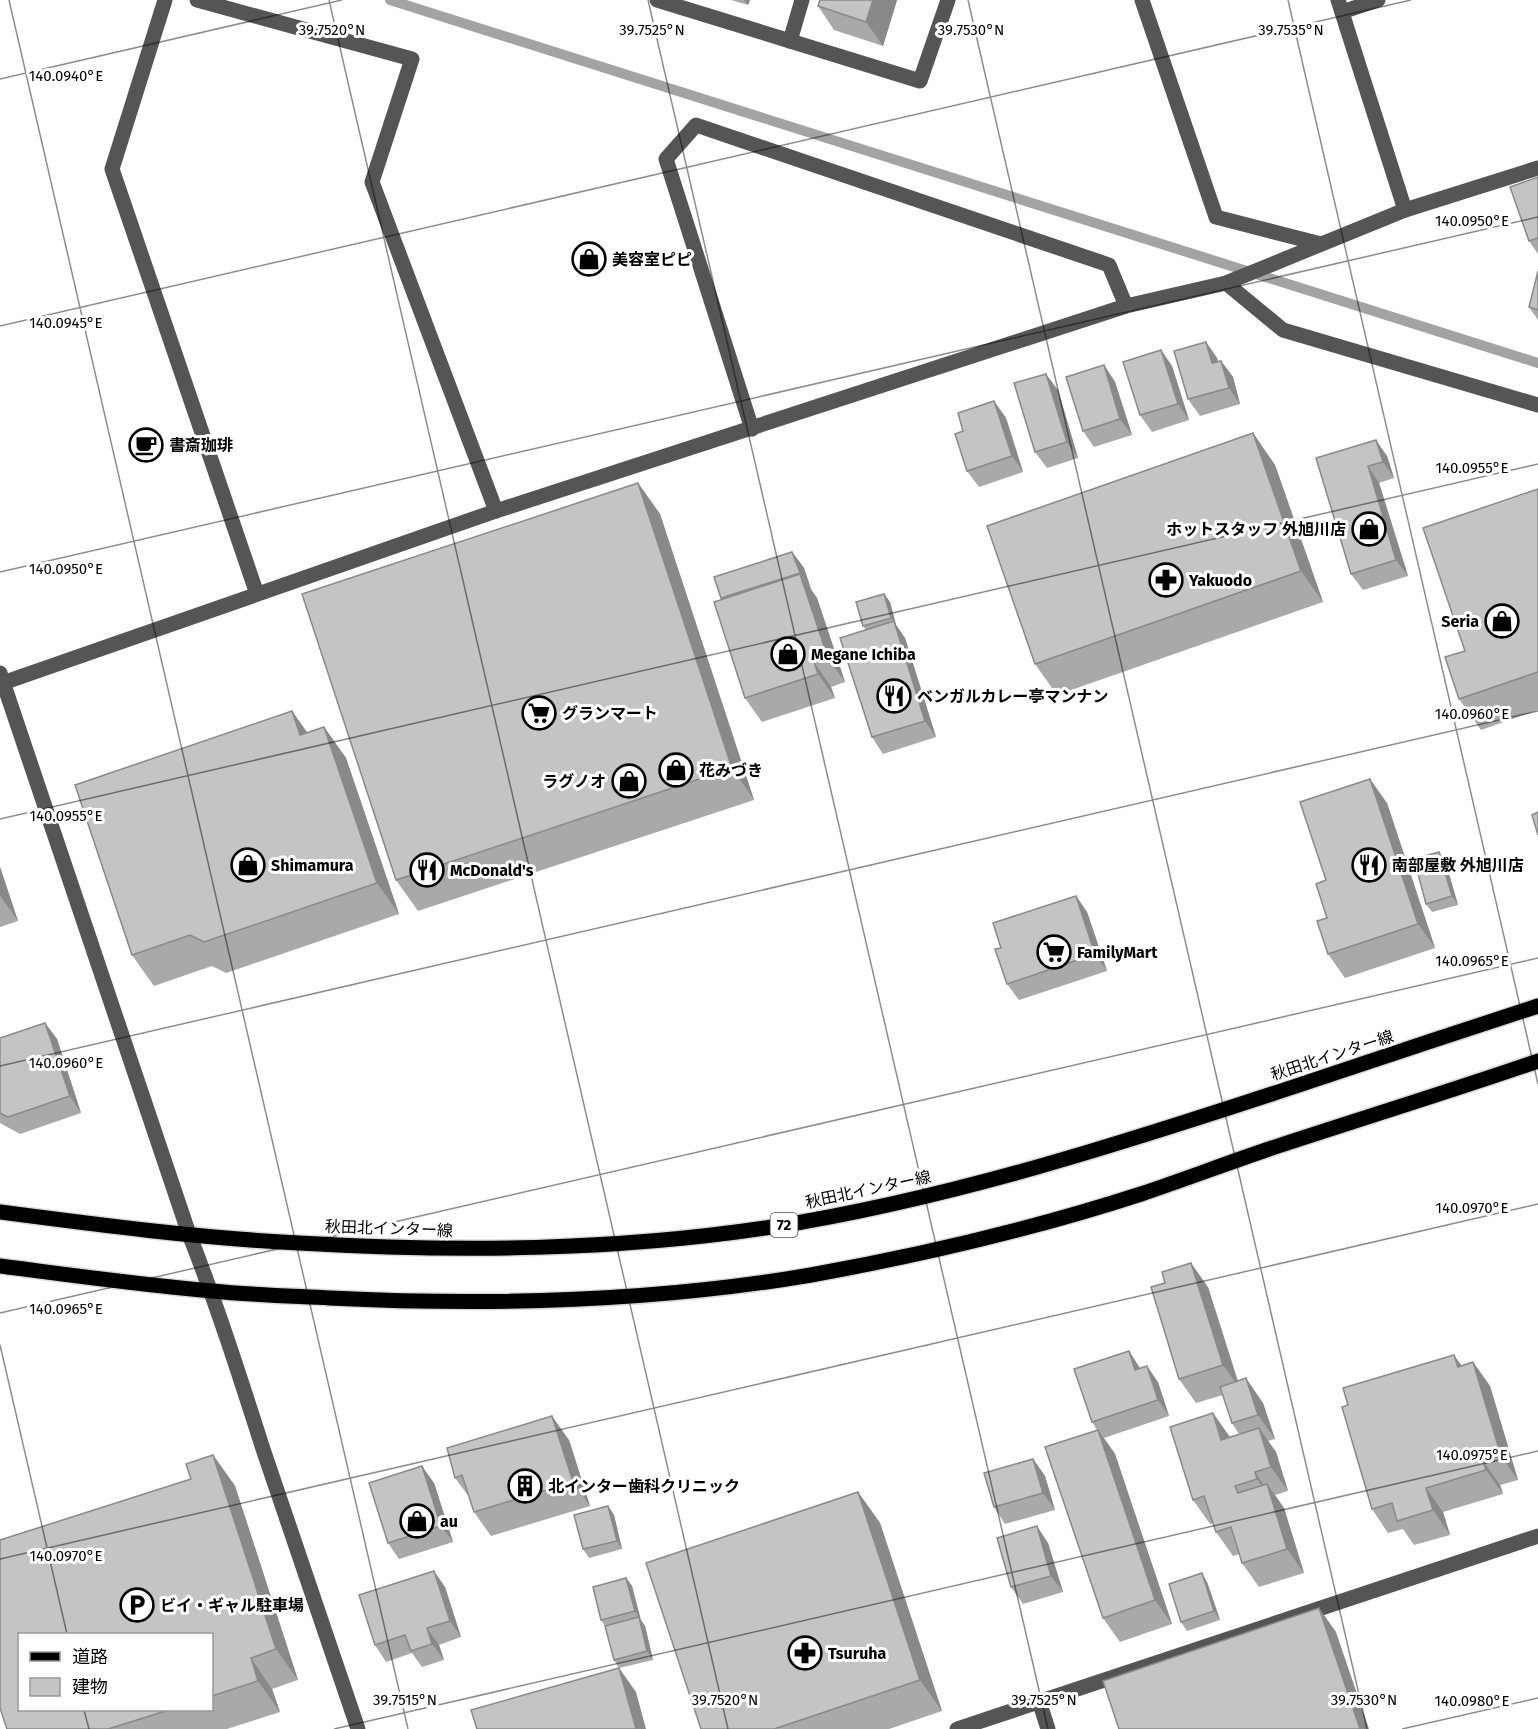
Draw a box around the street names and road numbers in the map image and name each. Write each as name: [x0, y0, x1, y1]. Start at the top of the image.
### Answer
street label: 秋田北インター線: [1268, 1027, 1396, 1084]
street label: 秋田北インター線: [804, 1167, 933, 1212]
road number: 72: [770, 1213, 798, 1237]
street label: 秋田北インター線: [325, 1217, 453, 1240]

